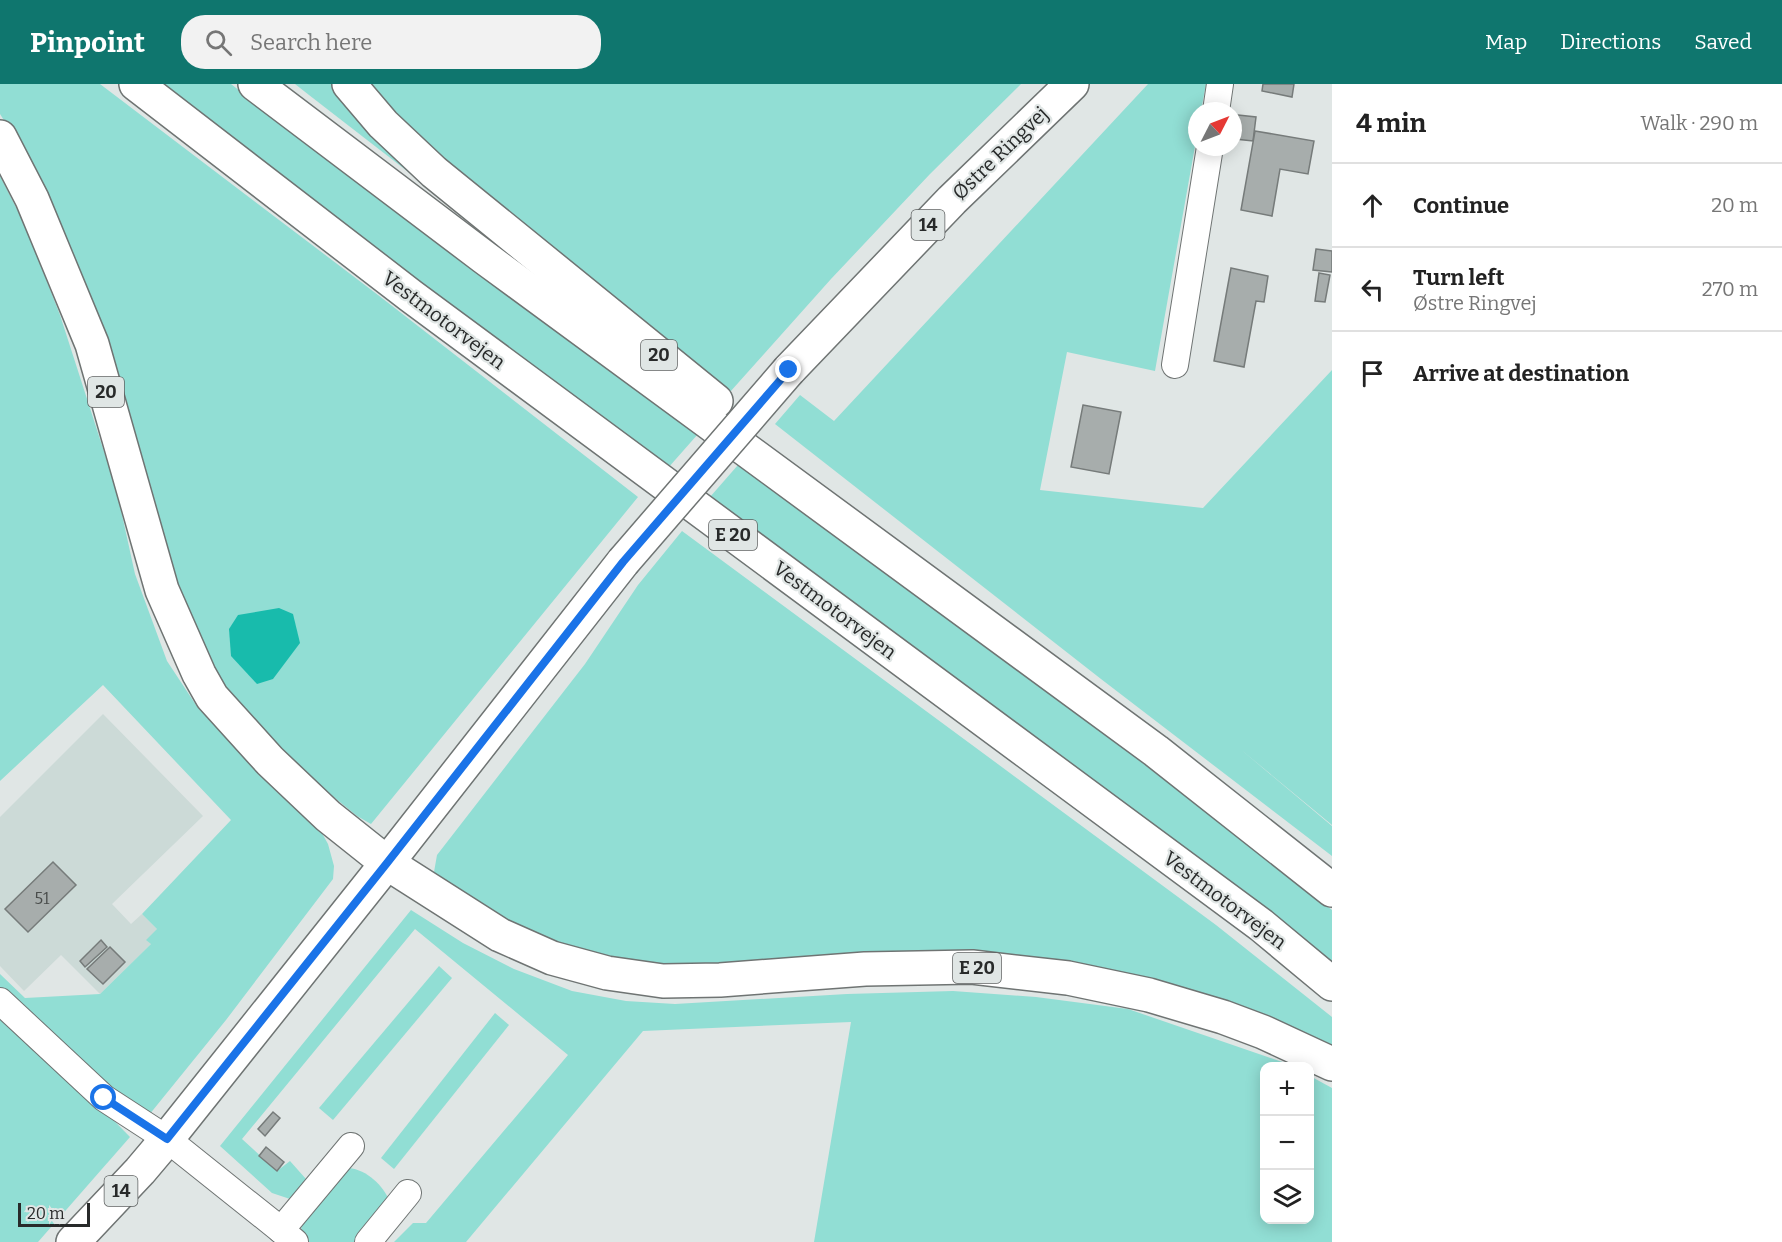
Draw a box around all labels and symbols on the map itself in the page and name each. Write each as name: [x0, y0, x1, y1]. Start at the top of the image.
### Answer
street label: Østre Ringvej: [947, 101, 1053, 205]
north arrow: [1188, 102, 1242, 156]
road number: 14: [912, 210, 944, 240]
street label: Vestmotorvejen: [377, 266, 511, 375]
road number: 20: [641, 340, 677, 370]
route end: [775, 356, 801, 382]
road number: 20: [88, 377, 124, 407]
road number: E 20: [709, 520, 757, 550]
street label: Vestmotorvejen: [768, 556, 902, 665]
street label: Vestmotorvejen: [1158, 846, 1292, 955]
house number: 51: [35, 889, 50, 908]
road number: E 20: [953, 953, 1001, 983]
route start: [90, 1084, 116, 1110]
road number: 14: [104, 1176, 138, 1206]
scale bar: [18, 1200, 90, 1228]

